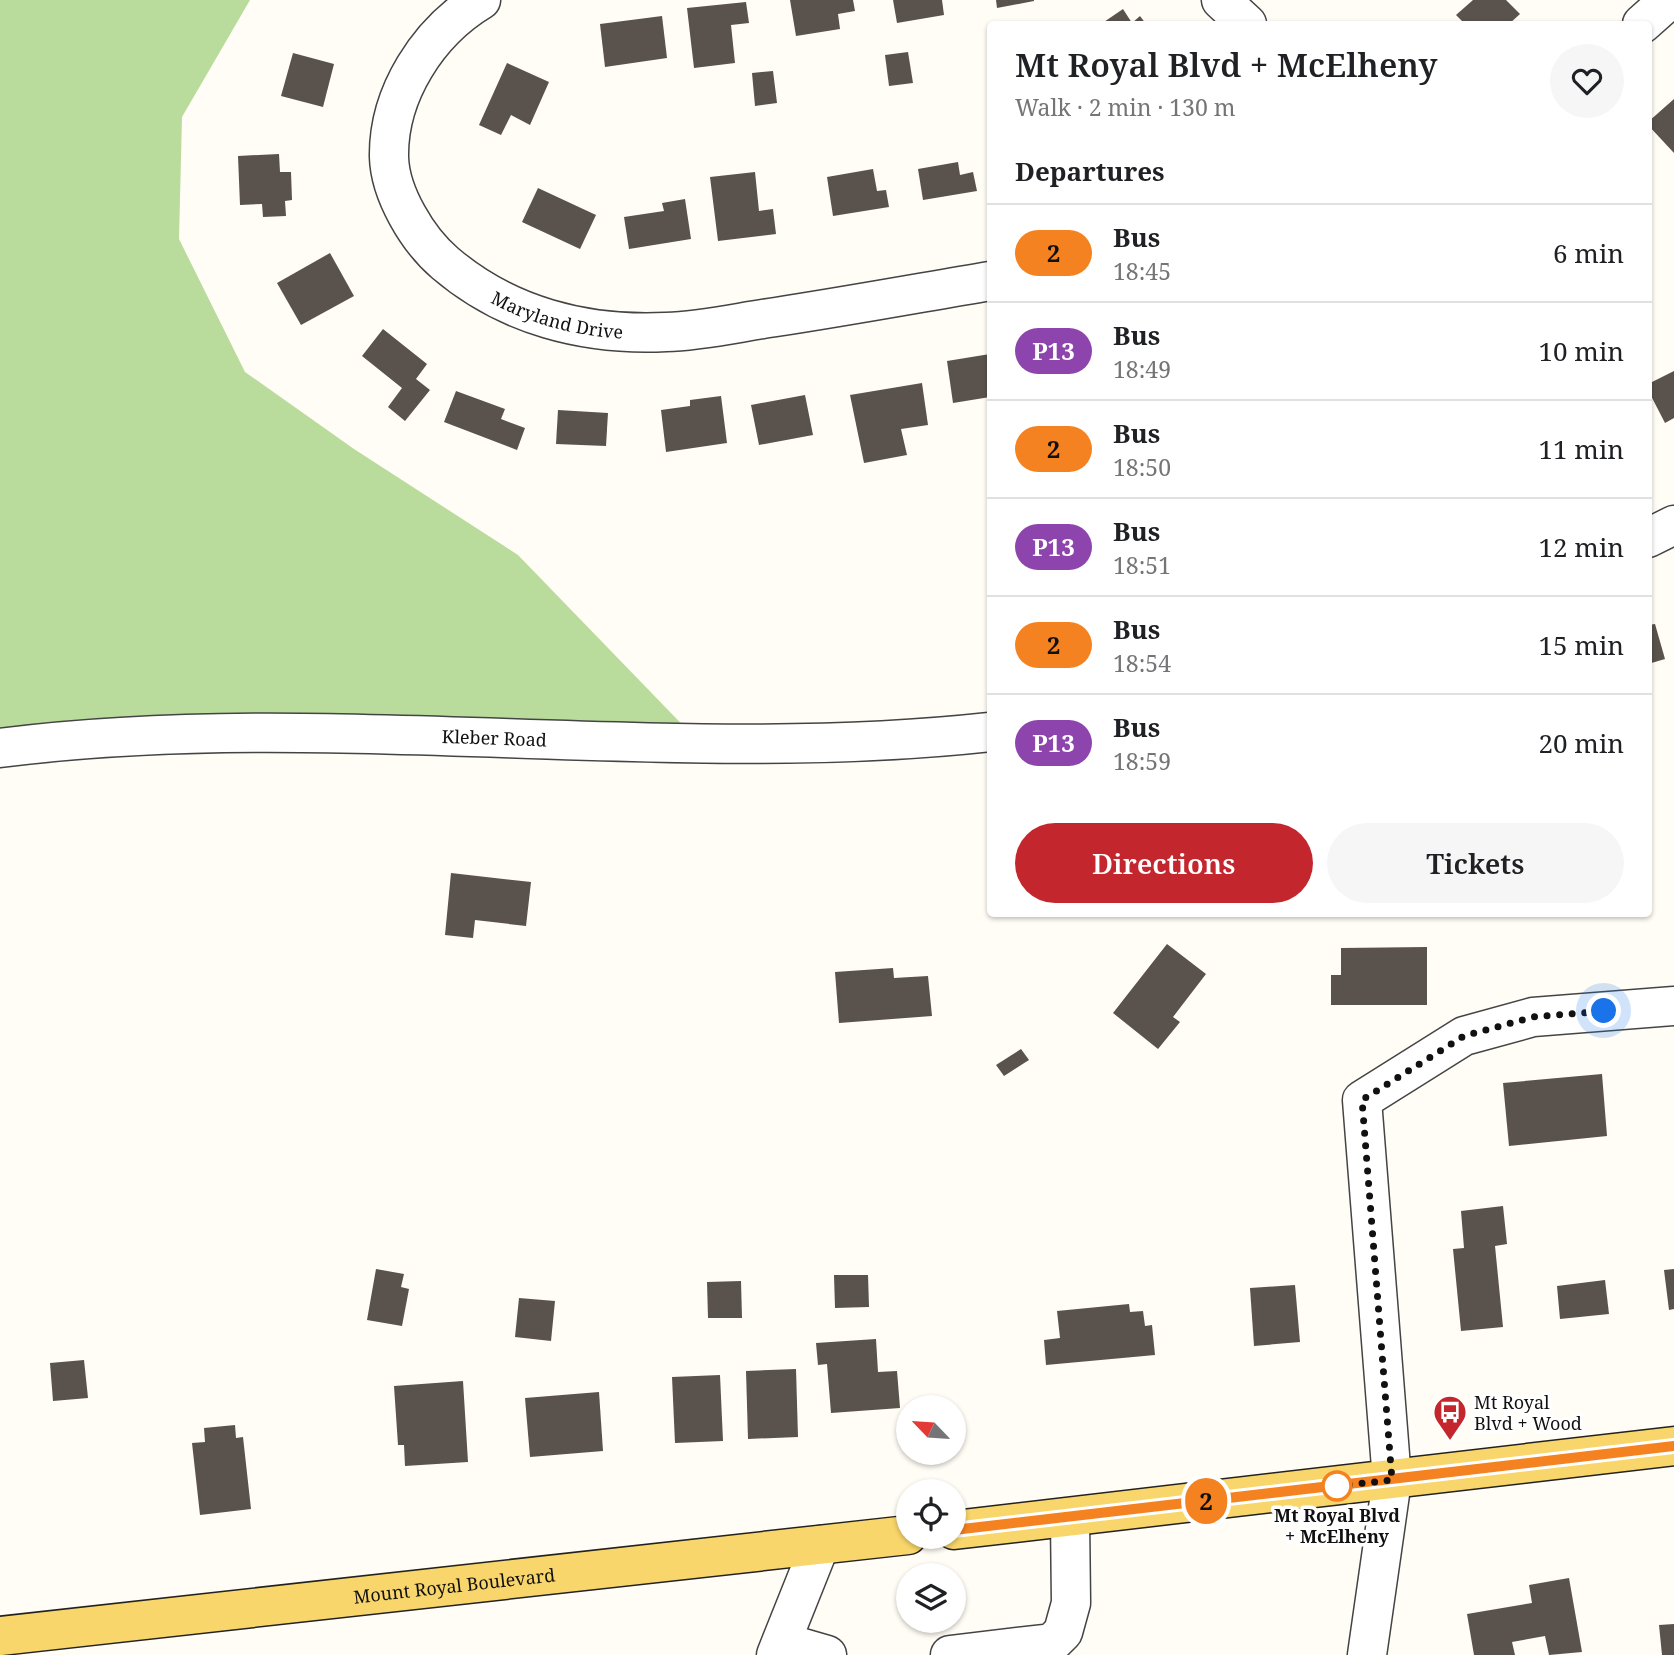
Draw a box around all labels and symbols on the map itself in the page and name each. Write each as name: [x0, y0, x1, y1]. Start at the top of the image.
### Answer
street label: Maryland Drive: [487, 285, 624, 344]
street label: Kleber Road: [441, 724, 547, 752]
your location: [1586, 993, 1621, 1028]
place label: Mt Royal Blvd + Wood: [1474, 1390, 1582, 1435]
bus stop icon: Mt Royal Blvd + Wood: [1431, 1393, 1469, 1442]
north arrow: [896, 1395, 966, 1465]
marker: Mt Royal Blvd + McElheny: [1322, 1471, 1352, 1501]
line badge: 2: [1183, 1478, 1229, 1524]
place label: Mt Royal Blvd + McElheny: [1274, 1503, 1400, 1548]
street label: Mount Royal Boulevard: [352, 1562, 556, 1609]

